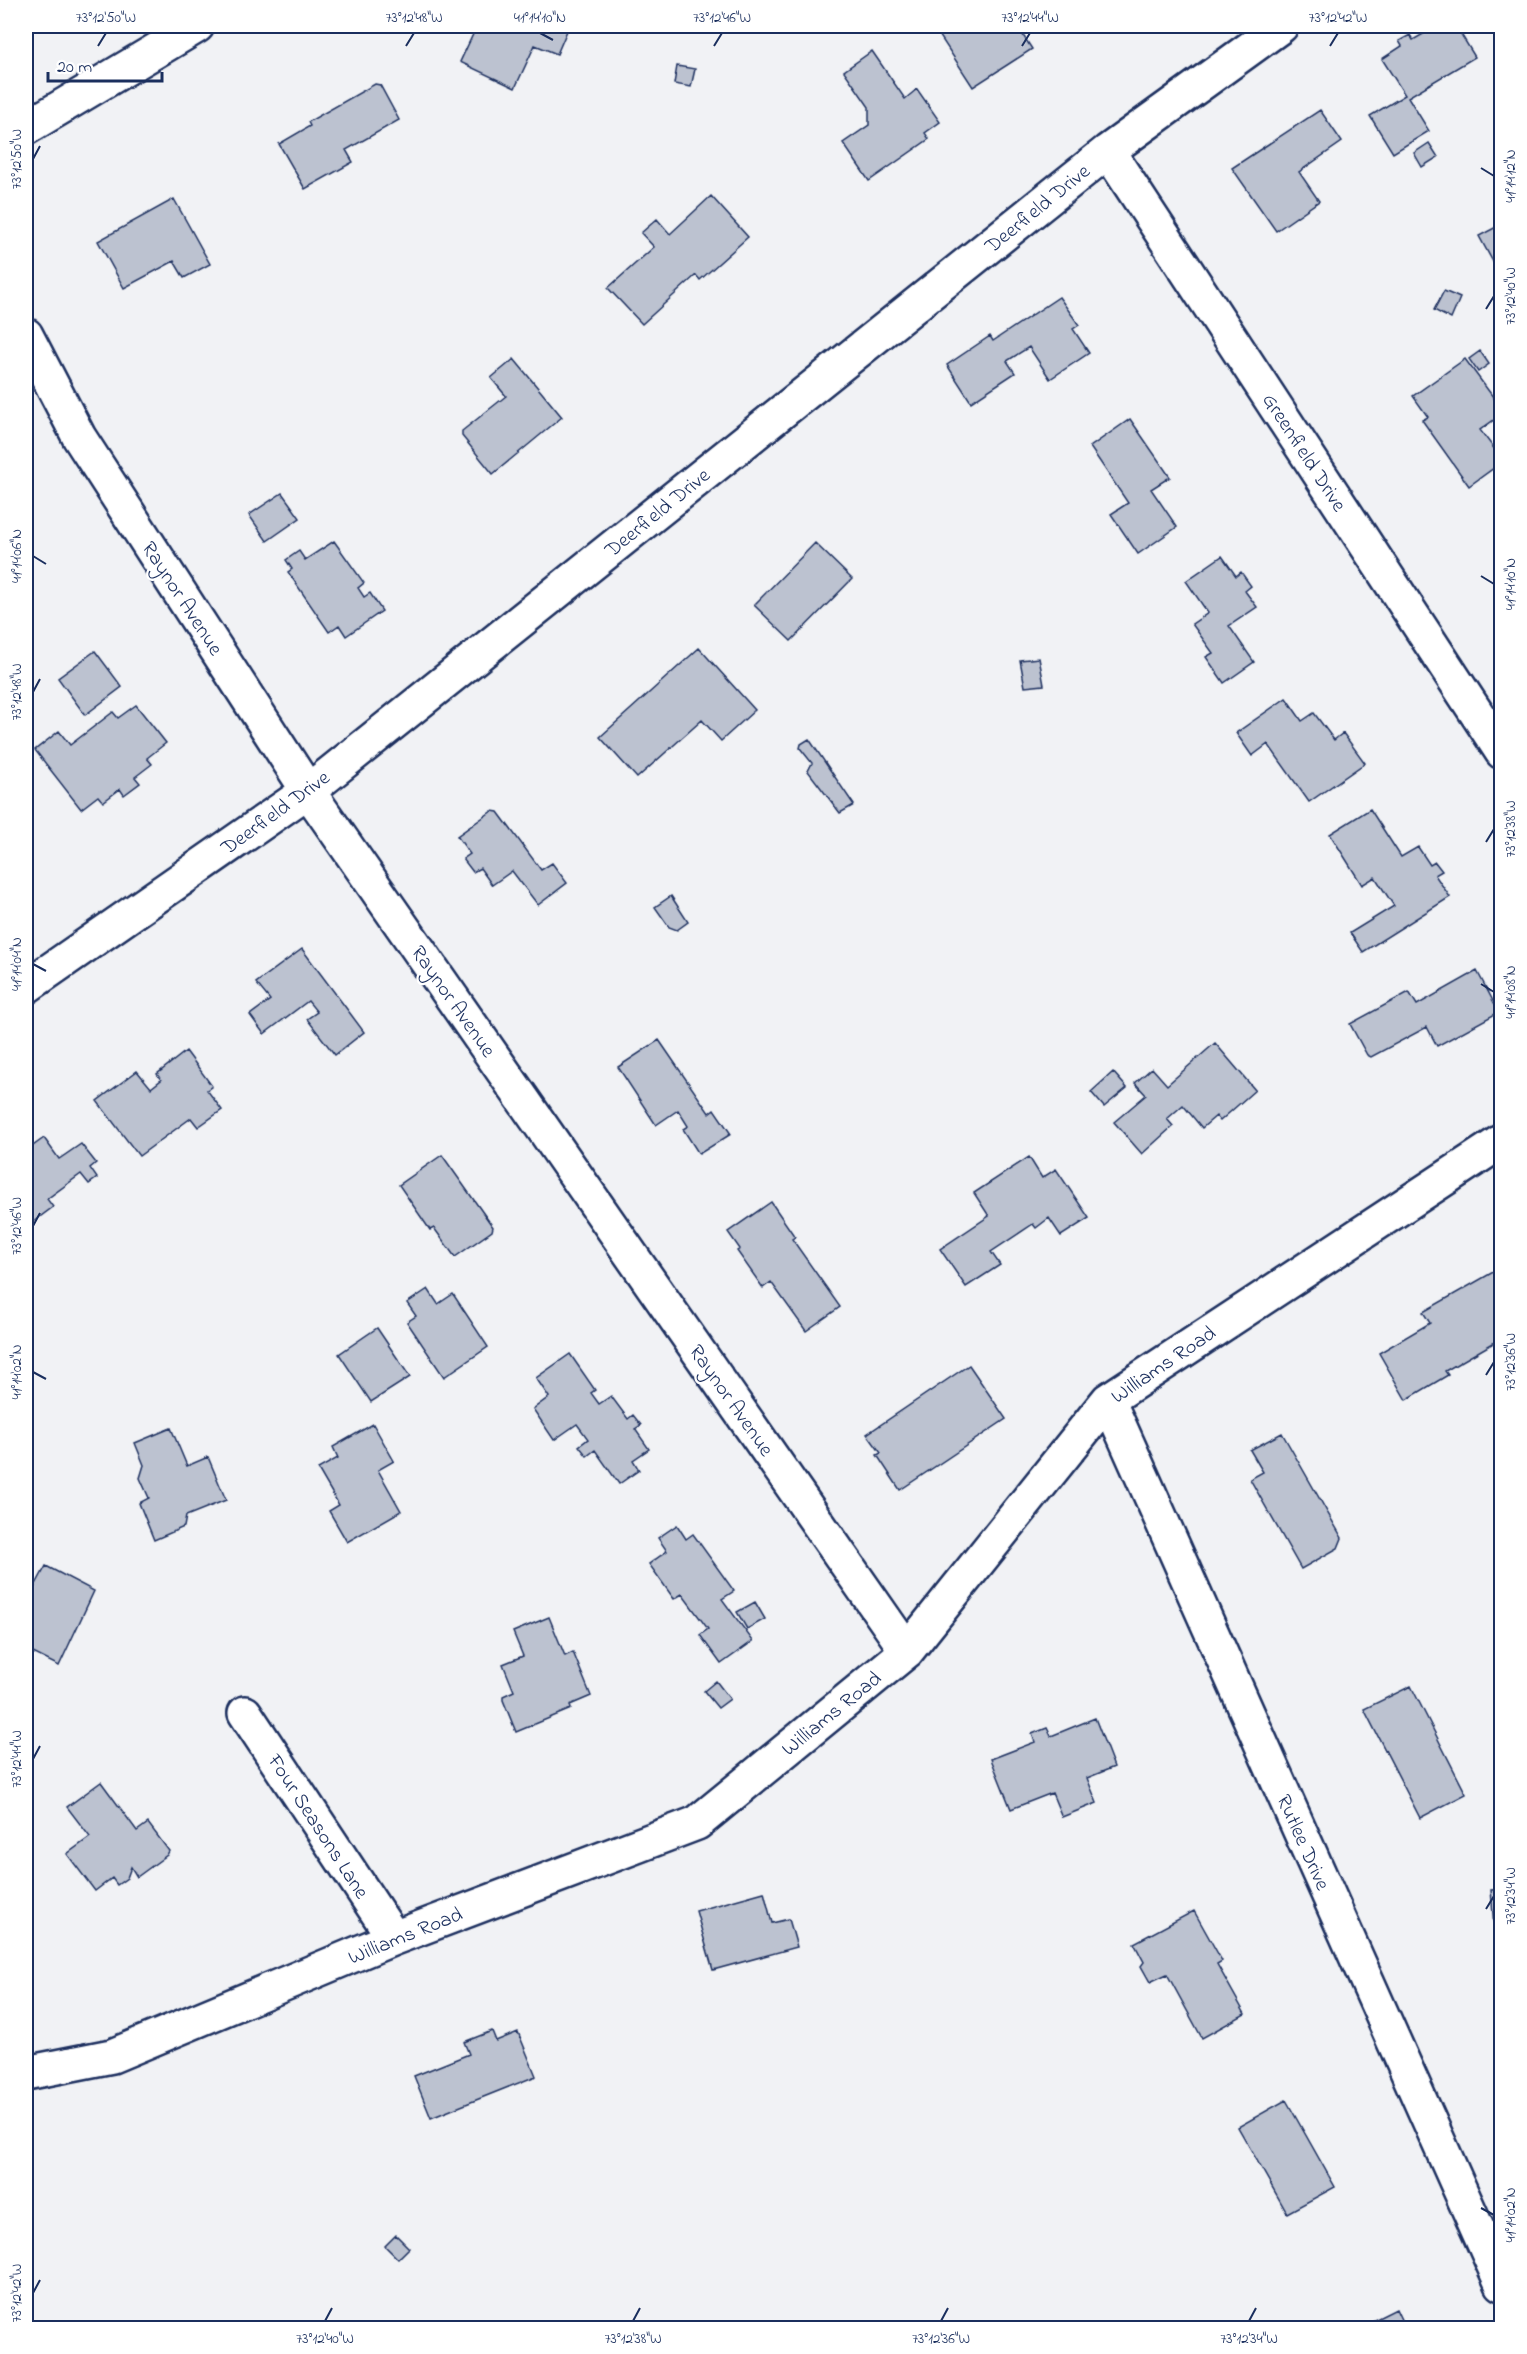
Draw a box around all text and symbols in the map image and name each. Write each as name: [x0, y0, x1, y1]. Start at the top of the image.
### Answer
text: 73°12'50"W: [76, 7, 136, 29]
text: 73°12'48"W: [385, 7, 443, 29]
text: 41°14'10"N: [514, 7, 566, 29]
text: 73°12'46"W: [693, 7, 751, 29]
text: 73°12'44"W: [1001, 7, 1059, 29]
text: 73°12'42"W: [1309, 7, 1367, 29]
scale bar: [48, 45, 162, 83]
text: 20 m: [57, 55, 92, 81]
text: 73°12'50"W: [6, 129, 28, 189]
text: 41°14'12"N: [1500, 149, 1522, 203]
street label: Deerfield Drive: [978, 157, 1098, 262]
text: 73°12'40"W: [1500, 267, 1522, 325]
street label: Greenfield Drive: [1254, 388, 1353, 519]
street label: Deerfield Drive: [598, 461, 718, 566]
text: 41°14'06"N: [6, 529, 28, 583]
street label: Raynor Avenue: [132, 536, 230, 664]
text: 41°14'10"N: [1500, 558, 1522, 610]
text: 73°12'48"W: [6, 663, 28, 721]
street label: Deerfield Drive: [215, 763, 337, 864]
text: 73°12'38"W: [1500, 800, 1522, 858]
text: 41°14'04"N: [6, 937, 28, 991]
street label: Raynor Avenue: [401, 940, 502, 1066]
text: 41°14'08"N: [1500, 965, 1522, 1019]
text: 73°12'46"W: [6, 1197, 28, 1255]
street label: Williams Road: [1105, 1319, 1223, 1412]
text: 73°12'36"W: [1500, 1333, 1522, 1391]
street label: Raynor Avenue: [679, 1339, 780, 1465]
text: 41°14'02"N: [6, 1344, 28, 1400]
street label: Williams Road: [776, 1665, 889, 1764]
text: 73°12'44"W: [6, 1730, 28, 1788]
street label: Four Seasons Lane: [259, 1748, 376, 1906]
street label: Rutlee Drive: [1268, 1790, 1337, 1896]
text: 73°12'34"W: [1500, 1867, 1522, 1925]
street label: Williams Road: [344, 1900, 468, 1973]
text: 41°14'02"N: [1500, 2187, 1522, 2243]
text: 73°12'42"W: [6, 2264, 28, 2322]
text: 73°12'40"W: [296, 2328, 354, 2350]
text: 73°12'38"W: [604, 2328, 662, 2350]
text: 73°12'36"W: [912, 2328, 970, 2350]
text: 73°12'34"W: [1220, 2328, 1278, 2350]

